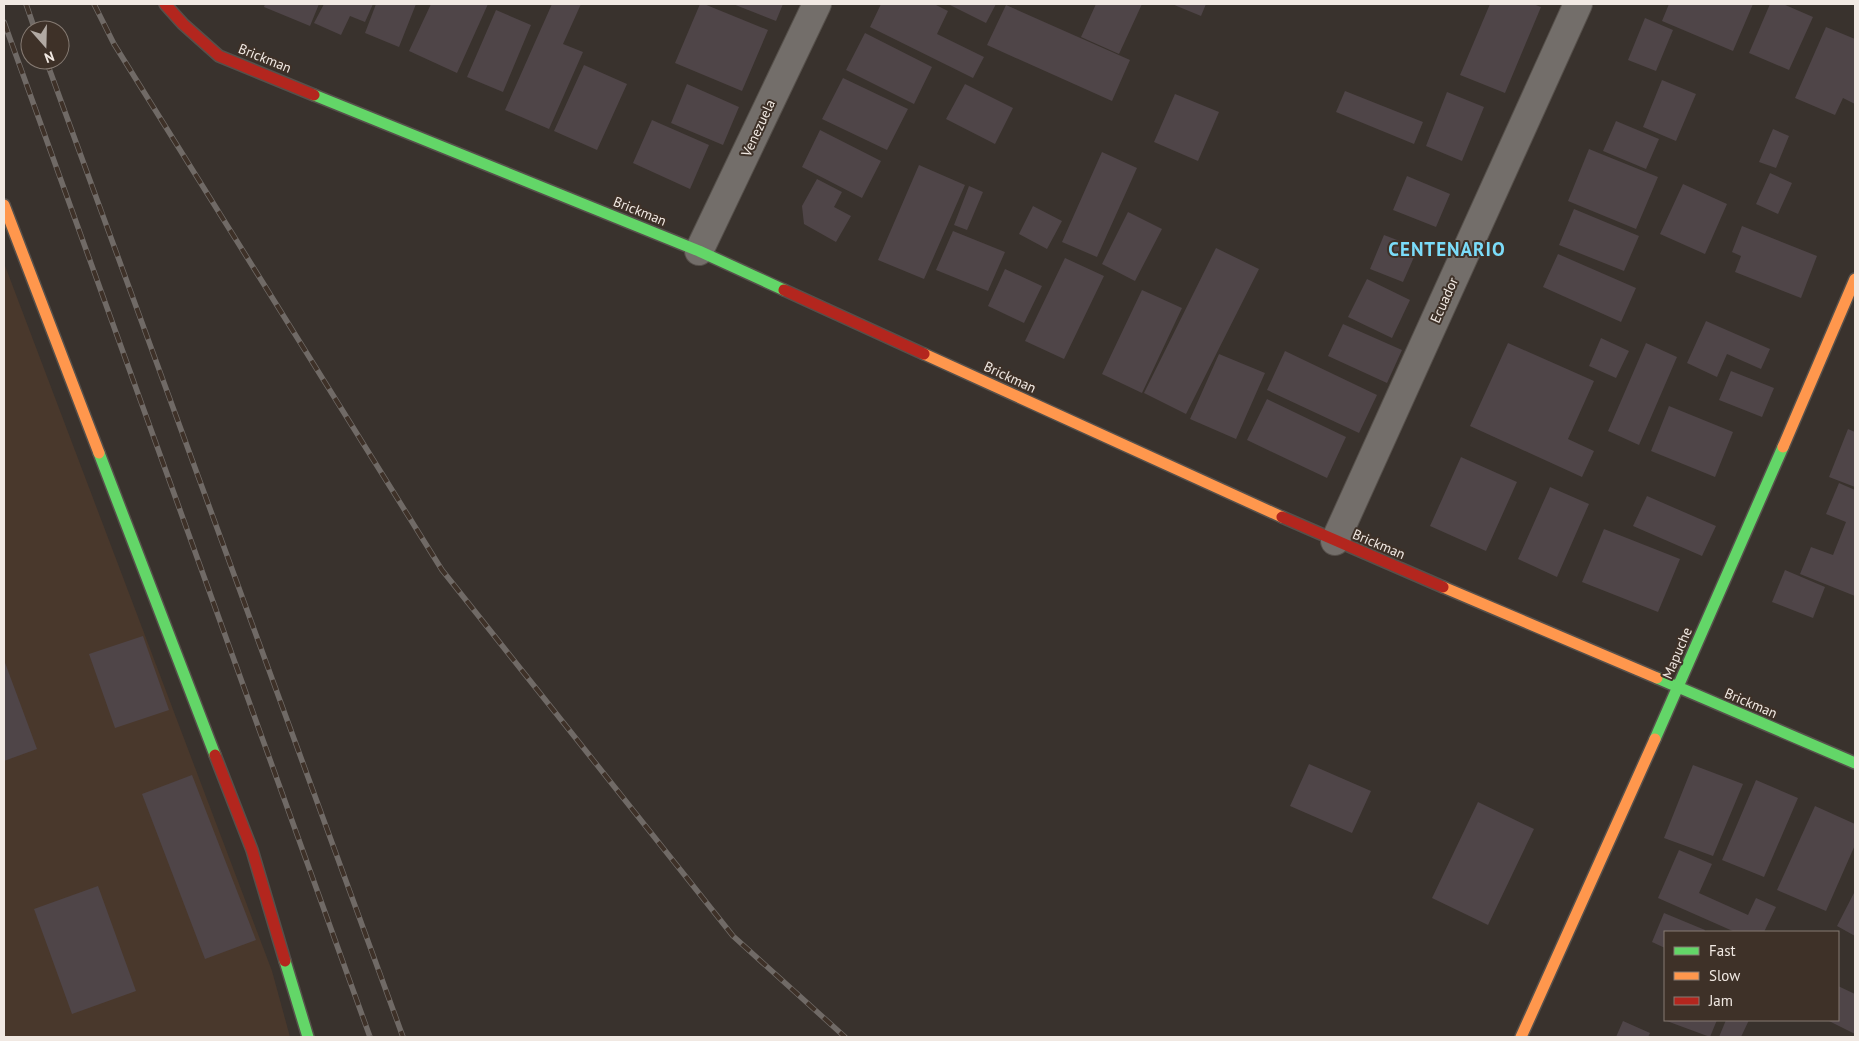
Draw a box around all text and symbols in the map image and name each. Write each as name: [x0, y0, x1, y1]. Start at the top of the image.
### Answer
north arrow: [20, 20, 70, 70]
street label: Brickman: [236, 39, 294, 77]
text: N: [42, 47, 57, 67]
street label: Venezuela: [737, 97, 779, 160]
street label: Brickman: [611, 192, 669, 230]
district label: CENTENARIO: [1388, 237, 1506, 261]
street label: Ecuador: [1426, 274, 1462, 326]
street label: Brickman: [981, 357, 1039, 397]
street label: Brickman: [1350, 525, 1408, 563]
street label: Mapuche: [1658, 625, 1696, 681]
street label: Brickman: [1722, 684, 1780, 722]
legend: [1664, 931, 1839, 1021]
text: Fast: [1709, 941, 1736, 960]
text: Slow: [1709, 966, 1740, 985]
text: Jam: [1708, 991, 1733, 1010]

